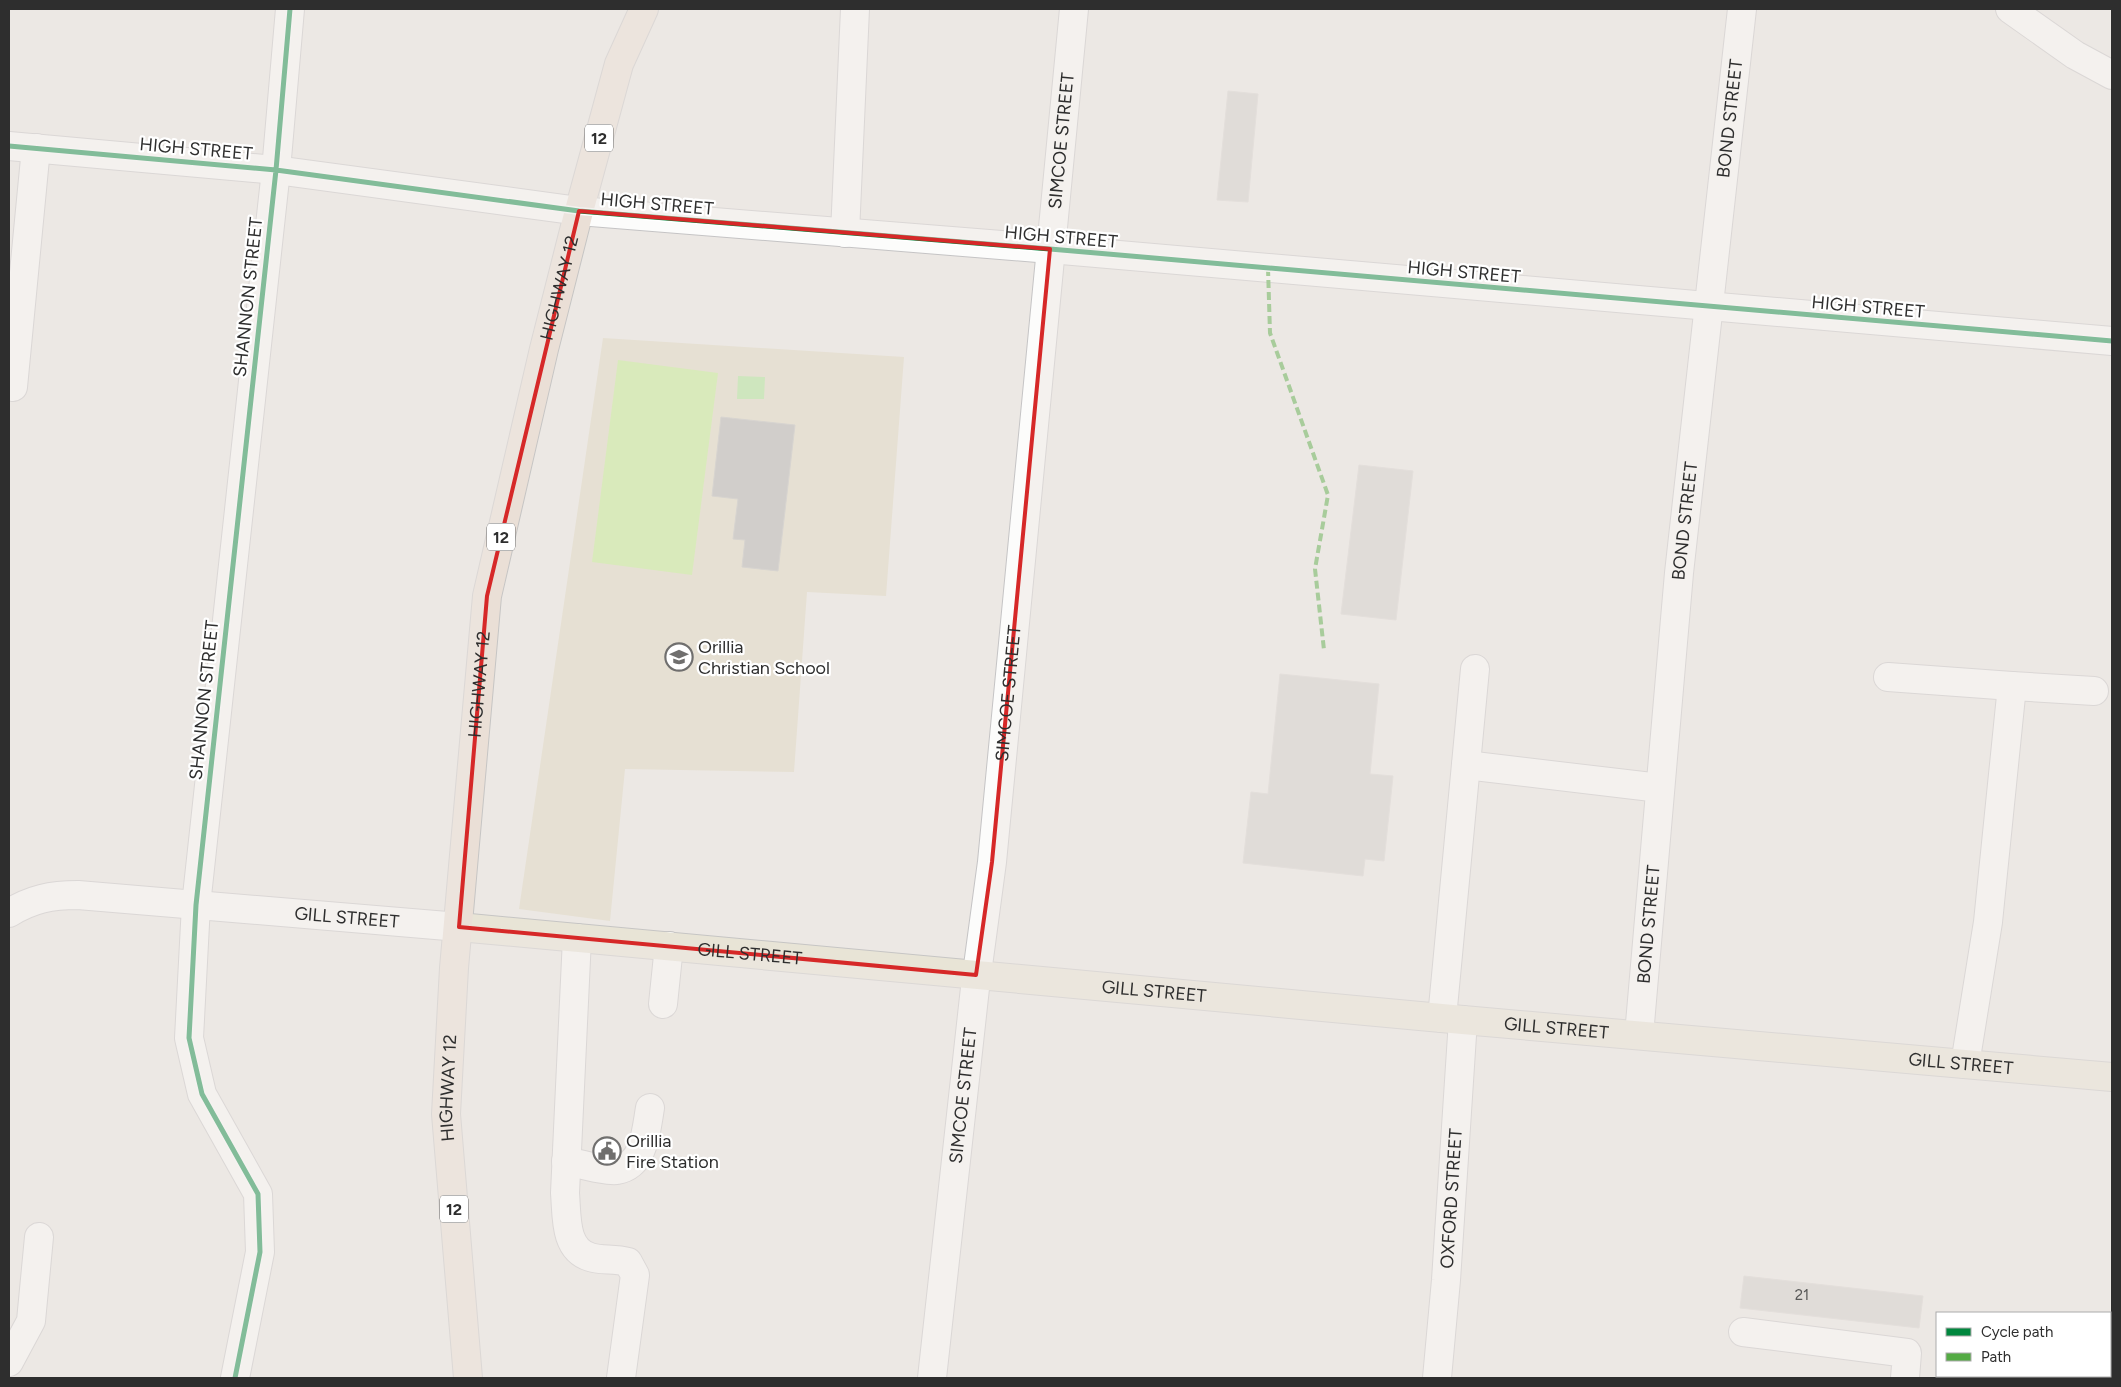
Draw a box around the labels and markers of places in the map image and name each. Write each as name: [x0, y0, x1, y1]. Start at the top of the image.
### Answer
place label: Orillia Christian School: [698, 636, 830, 679]
school or university icon: Orillia Christian School: [664, 642, 694, 672]
place label: Orillia Fire Station: [626, 1130, 719, 1173]
public building icon: Orillia Fire Station: [592, 1136, 622, 1166]

